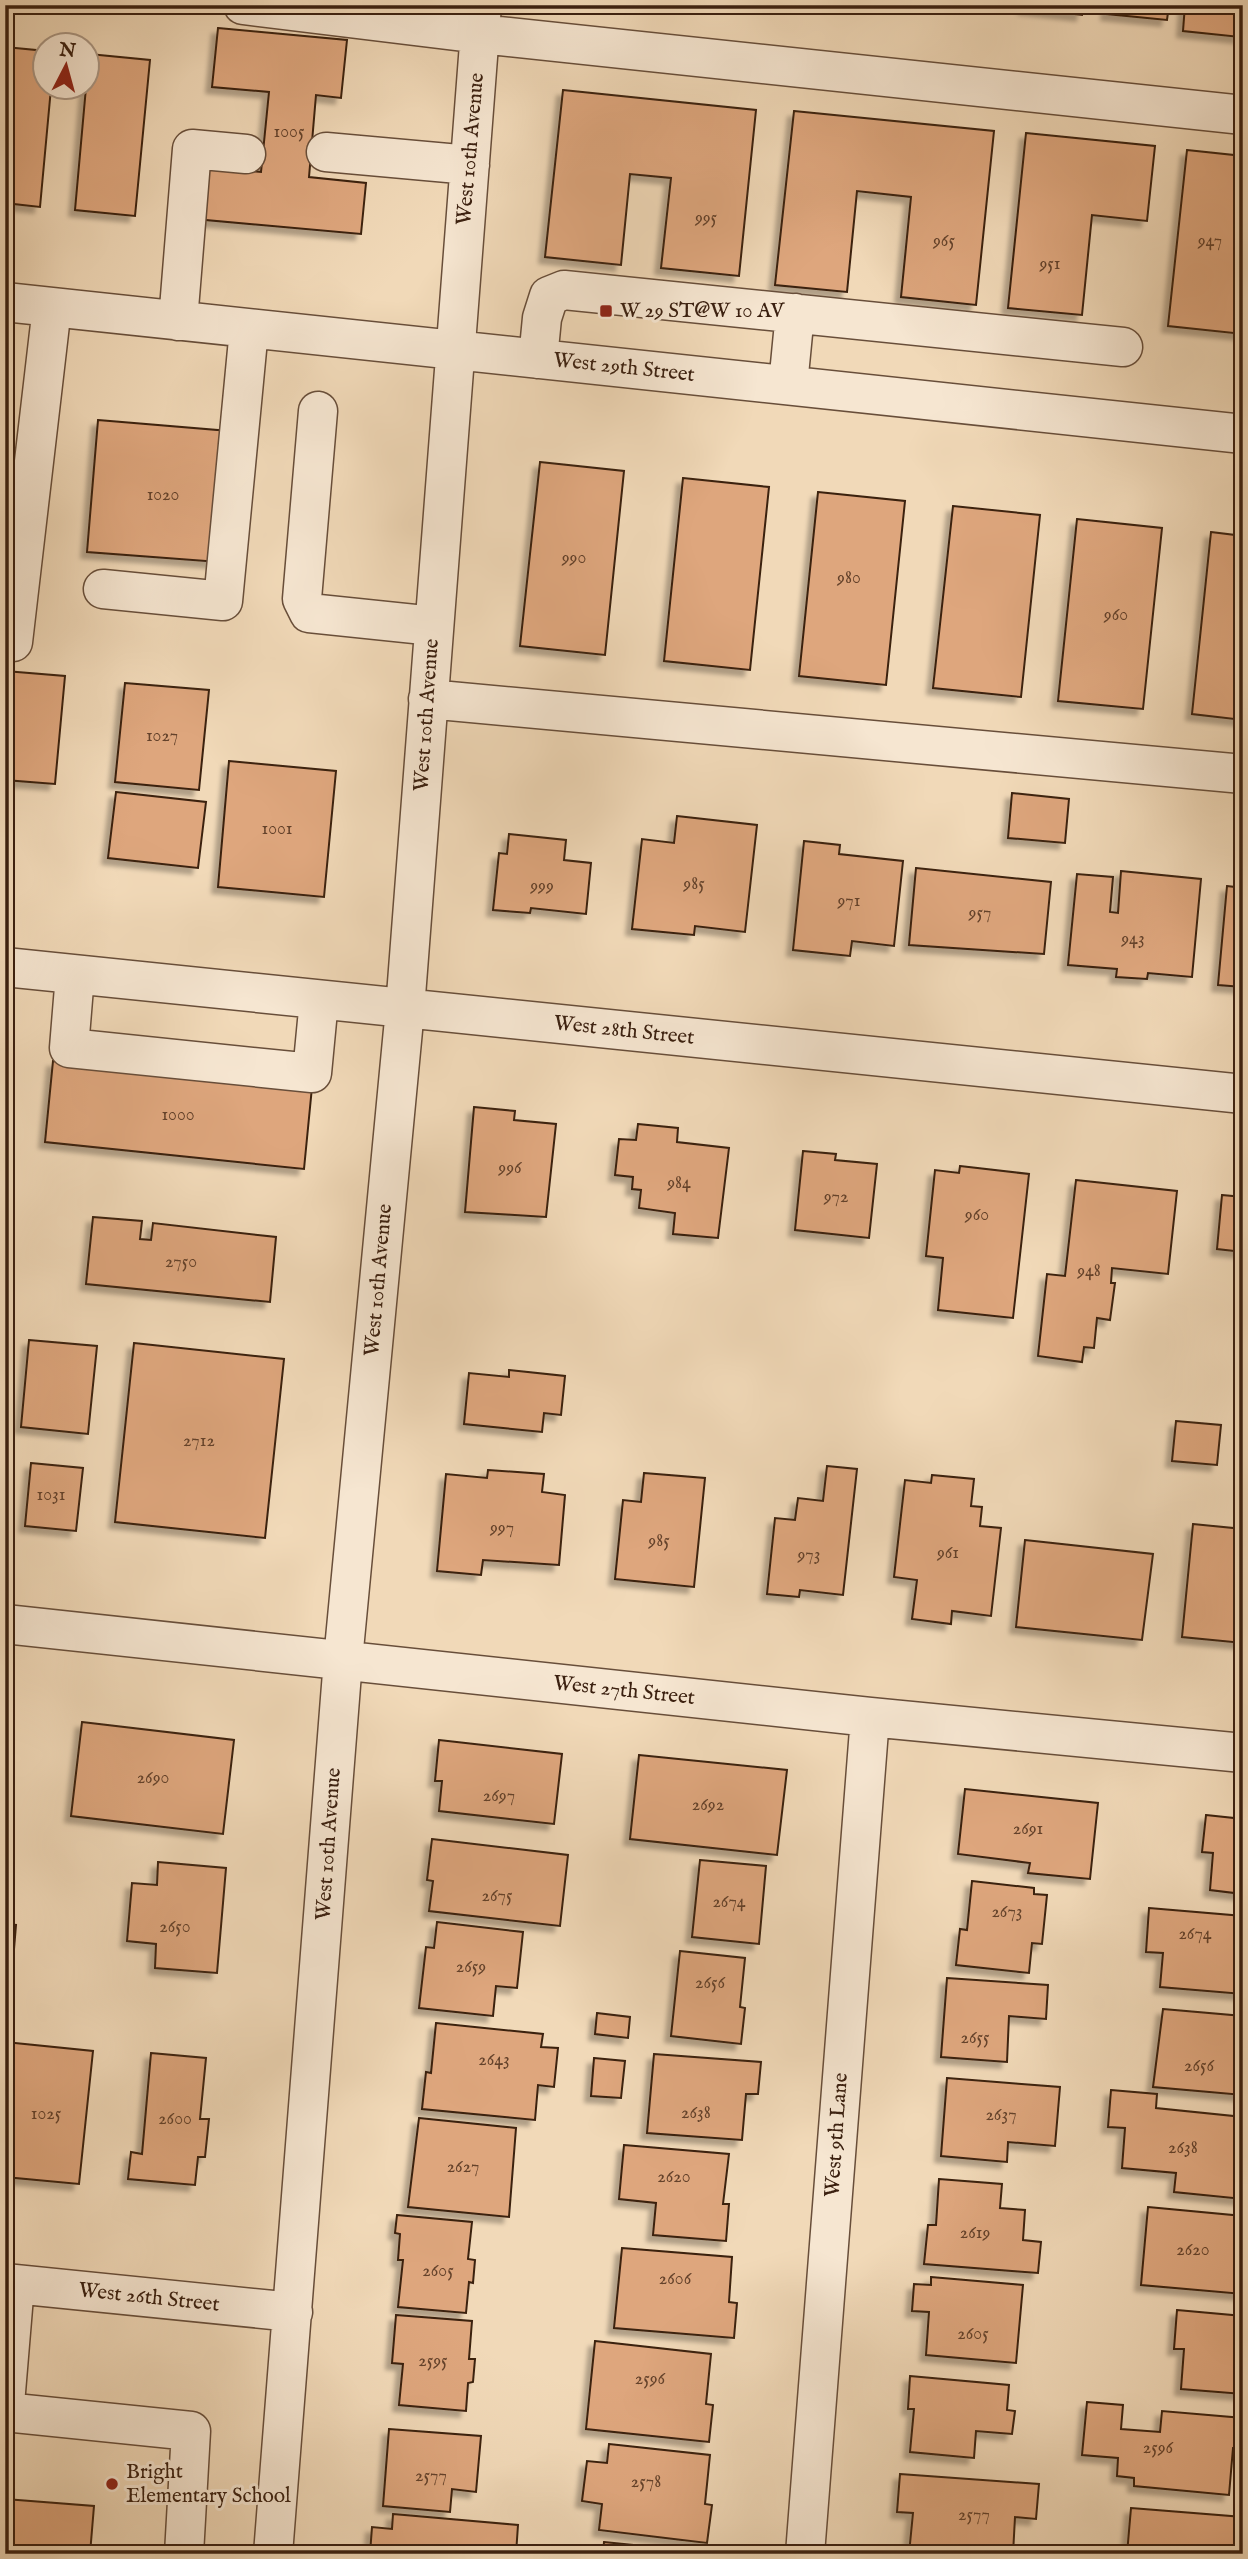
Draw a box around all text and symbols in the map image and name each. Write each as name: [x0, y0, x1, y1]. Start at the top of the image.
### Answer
north arrow: [32, 32, 102, 102]
text: N: [57, 38, 78, 64]
street label: West 10th Avenue: [451, 71, 491, 226]
house number: 1005: [274, 121, 305, 144]
house number: 995: [694, 207, 718, 230]
house number: 965: [932, 230, 955, 253]
house number: 947: [1197, 230, 1222, 253]
house number: 951: [1038, 253, 1061, 276]
place label: W 29 ST@W 10 AV: [620, 298, 786, 325]
marker: W 29 ST@W 10 AV: [598, 303, 614, 319]
street label: West 29th Street: [552, 347, 696, 389]
house number: 1020: [147, 484, 179, 507]
house number: 990: [561, 547, 586, 570]
house number: 980: [836, 567, 861, 590]
house number: 960: [1103, 604, 1128, 627]
street label: West 10th Avenue: [408, 637, 446, 792]
house number: 1027: [146, 725, 178, 748]
house number: 1001: [262, 818, 292, 841]
house number: 985: [682, 873, 705, 896]
house number: 999: [529, 875, 554, 898]
house number: 971: [837, 890, 860, 913]
house number: 957: [968, 902, 991, 925]
house number: 943: [1120, 928, 1145, 951]
street label: West 28th Street: [552, 1010, 696, 1052]
house number: 1000: [161, 1104, 195, 1127]
house number: 996: [497, 1157, 522, 1180]
house number: 984: [666, 1172, 691, 1195]
house number: 972: [823, 1186, 848, 1209]
street label: West 10th Avenue: [359, 1202, 399, 1357]
house number: 960: [964, 1204, 989, 1227]
house number: 2750: [165, 1251, 197, 1274]
house number: 948: [1076, 1260, 1101, 1283]
house number: 2712: [183, 1430, 215, 1453]
house number: 1031: [37, 1484, 65, 1507]
house number: 997: [489, 1517, 514, 1540]
house number: 985: [647, 1530, 670, 1553]
house number: 961: [936, 1542, 959, 1565]
house number: 973: [796, 1544, 821, 1567]
street label: West 27th Street: [552, 1670, 696, 1712]
street label: West 10th Avenue: [310, 1766, 348, 1921]
house number: 2690: [137, 1767, 169, 1790]
house number: 2697: [483, 1785, 515, 1808]
house number: 2692: [692, 1794, 724, 1817]
house number: 2691: [1013, 1818, 1043, 1841]
house number: 2675: [482, 1885, 513, 1908]
house number: 2674: [712, 1891, 746, 1914]
house number: 2673: [991, 1901, 1023, 1924]
house number: 2650: [159, 1916, 191, 1939]
house number: 2674: [1178, 1923, 1212, 1946]
house number: 2659: [456, 1956, 486, 1979]
house number: 2656: [695, 1972, 725, 1995]
house number: 2655: [960, 2027, 990, 2050]
house number: 2643: [478, 2049, 510, 2072]
house number: 2656: [1184, 2055, 1214, 2078]
street label: West 9th Lane: [819, 2071, 855, 2198]
house number: 2638: [681, 2102, 711, 2125]
house number: 1025: [31, 2103, 62, 2126]
house number: 2637: [985, 2104, 1017, 2127]
house number: 2600: [158, 2108, 192, 2131]
house number: 2638: [1168, 2137, 1198, 2160]
house number: 2627: [447, 2156, 479, 2179]
house number: 2620: [657, 2166, 691, 2189]
house number: 2619: [960, 2222, 990, 2245]
house number: 2620: [1176, 2239, 1210, 2262]
house number: 2605: [422, 2260, 454, 2283]
house number: 2606: [659, 2268, 692, 2291]
street label: West 26th Street: [77, 2277, 221, 2319]
house number: 2605: [957, 2323, 989, 2346]
house number: 2595: [418, 2350, 448, 2373]
house number: 2596: [635, 2368, 666, 2391]
house number: 2596: [1143, 2437, 1174, 2460]
place label: Bright Elementary School: [126, 2459, 291, 2510]
house number: 2577: [415, 2465, 447, 2488]
house number: 2578: [631, 2471, 661, 2494]
marker: Bright Elementary School: [104, 2476, 120, 2492]
house number: 2577: [958, 2504, 990, 2527]

